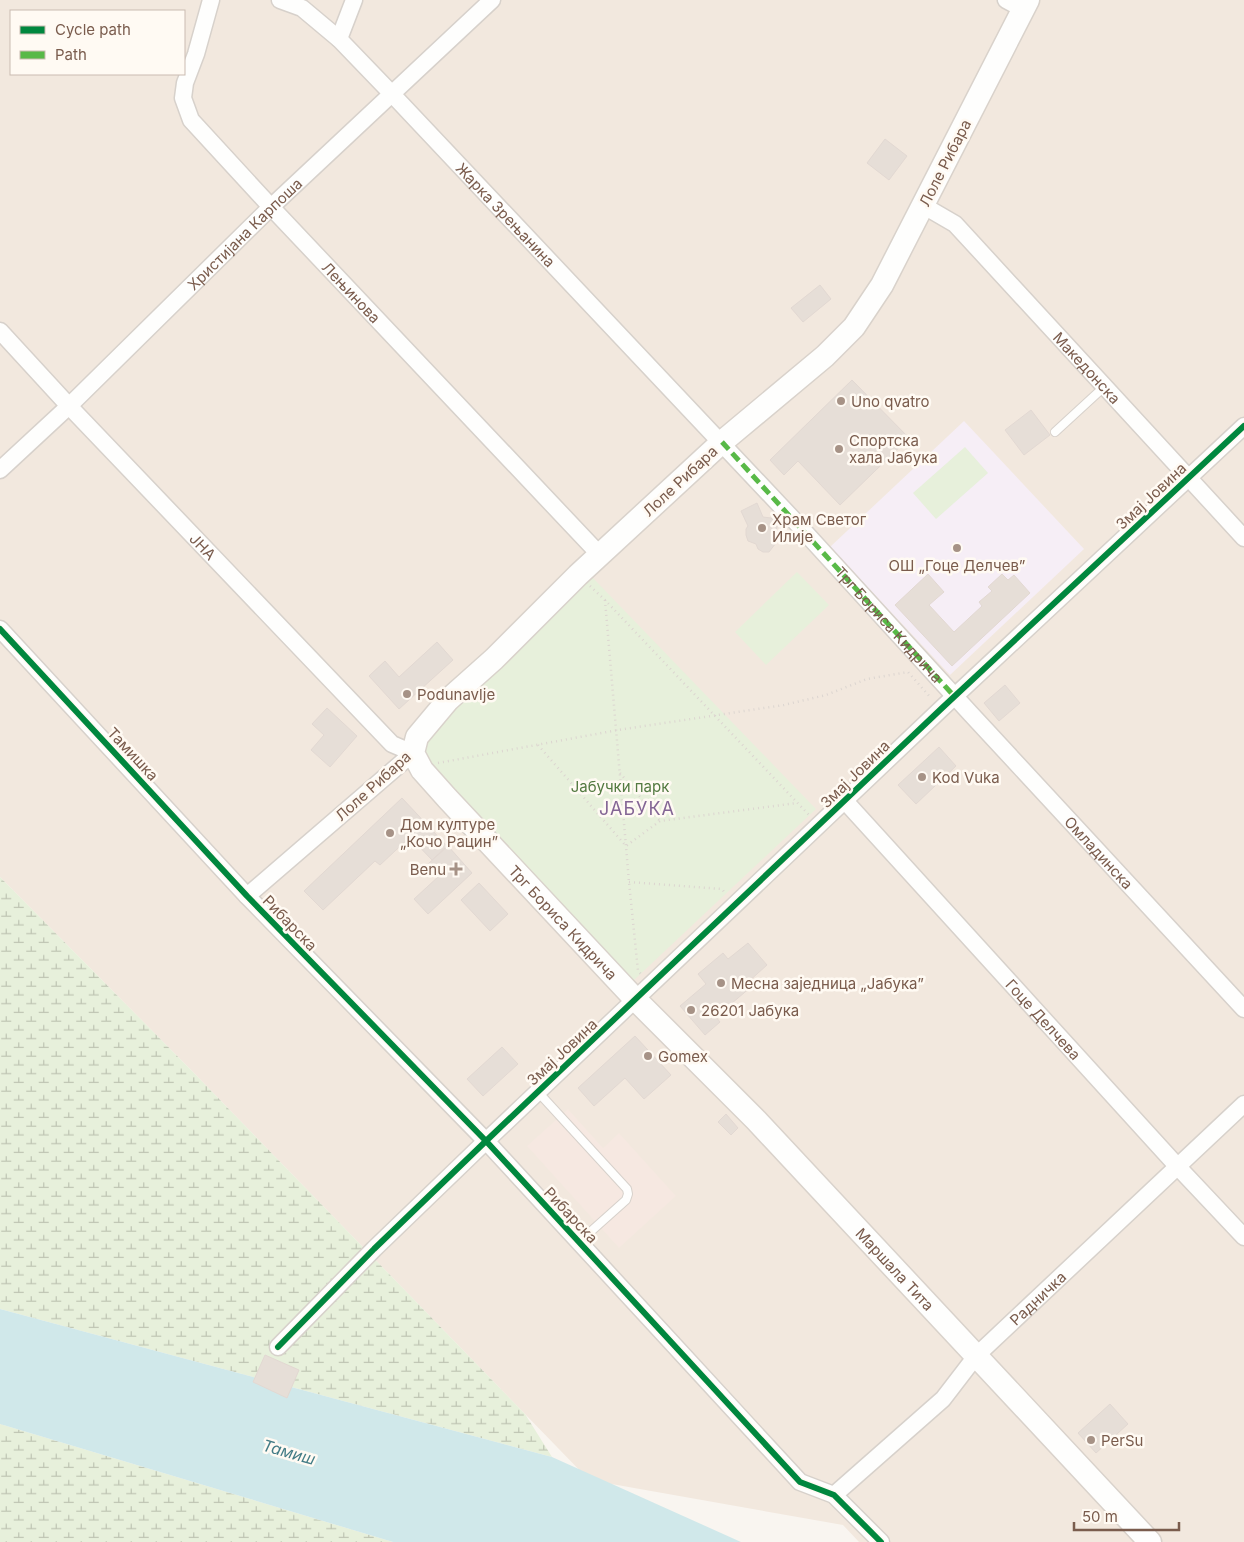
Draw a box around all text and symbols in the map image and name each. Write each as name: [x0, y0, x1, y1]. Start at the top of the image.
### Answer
legend: [10, 10, 185, 75]
text: Cycle path: [55, 20, 131, 39]
text: Path: [55, 45, 87, 64]
street label: Лоле Рибара: [915, 116, 975, 210]
street label: Жарка Зрењанина: [452, 159, 559, 271]
street label: Христијана Карпоша: [183, 174, 306, 294]
street label: Лењинова: [318, 258, 385, 327]
street label: Македонска: [1049, 328, 1125, 408]
place label: Uno qvatro: [851, 392, 930, 411]
marker: Uno qvatro: [835, 395, 847, 407]
place label: Спортска хала Јабука: [849, 431, 938, 467]
street label: Лоле Рибара: [639, 442, 721, 520]
marker: Спортска хала Јабука: [833, 443, 845, 455]
street label: Змај Јовина: [1112, 459, 1190, 533]
place label: Храм Светог Илије: [772, 510, 867, 546]
marker: Храм Светог Илије: [756, 522, 768, 534]
street label: ЈНА: [186, 529, 220, 564]
marker: ОШ „Гоце Делчев”: [951, 542, 963, 554]
place label: ОШ „Гоце Делчев”: [889, 556, 1026, 575]
street label: Трг Бориса Кидрича: [831, 562, 947, 686]
place label: Podunavlje: [417, 685, 495, 704]
marker: Podunavlje: [401, 688, 413, 700]
street label: Тамишка: [103, 723, 163, 785]
street label: Змај Јовина: [816, 736, 894, 812]
street label: Лоле Рибара: [331, 747, 415, 825]
place label: Kod Vuka: [932, 768, 1000, 787]
marker: Kod Vuka: [916, 771, 928, 783]
park label: Јабучки парк: [571, 777, 669, 796]
district label: ЈАБУКА: [599, 798, 675, 819]
street label: Омладинска: [1061, 812, 1137, 893]
place label: Дом културе „Кочо Рацин”: [400, 815, 499, 851]
marker: Дом културе „Кочо Рацин”: [384, 827, 396, 839]
place label: Benu: [410, 860, 446, 879]
street label: Трг Бориса Кидрича: [505, 861, 622, 984]
marker: Benu: [450, 863, 462, 875]
street label: Рибарска: [259, 891, 321, 955]
place label: Месна заједница „Јабука”: [731, 974, 924, 993]
street label: Гоце Делчева: [1002, 975, 1085, 1063]
marker: Месна заједница „Јабука”: [715, 977, 727, 989]
place label: 26201 Јабука: [701, 1001, 799, 1020]
marker: 26201 Јабука: [685, 1004, 697, 1016]
street label: Змај Јовина: [523, 1015, 601, 1089]
place label: Gomex: [658, 1047, 708, 1066]
marker: Gomex: [642, 1050, 654, 1062]
street label: Рибарска: [540, 1183, 602, 1247]
street label: Маршала Тита: [852, 1224, 938, 1314]
street label: Радничка: [1005, 1267, 1070, 1329]
place label: PerSu: [1101, 1431, 1143, 1450]
marker: PerSu: [1085, 1434, 1097, 1446]
water label: Тамиш: [260, 1435, 318, 1469]
scale bar: [1074, 1500, 1179, 1532]
text: 50 m: [1082, 1507, 1118, 1526]

